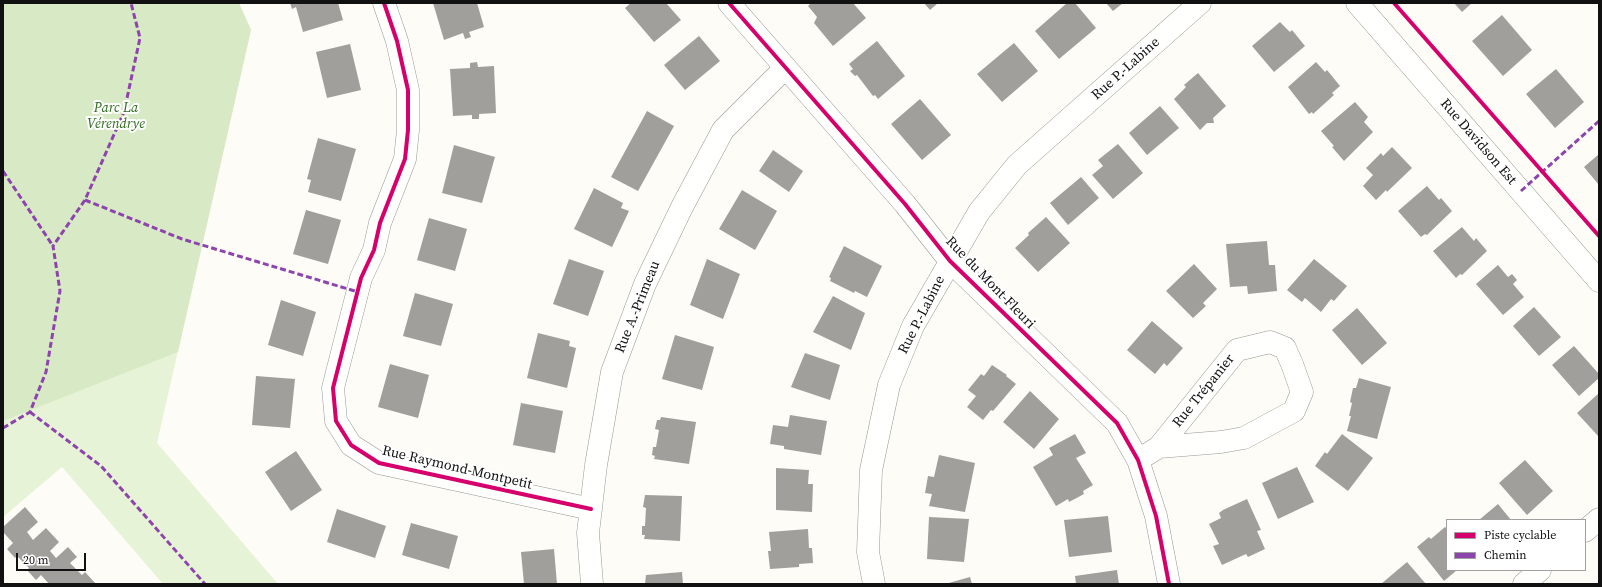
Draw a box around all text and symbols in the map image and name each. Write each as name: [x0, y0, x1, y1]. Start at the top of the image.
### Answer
street label: Rue P.-Labine: [1089, 34, 1163, 104]
street label: Rue Davidson Est: [1436, 96, 1520, 188]
park label: Parc La Vérendrye: [87, 100, 145, 132]
street label: Rue du Mont-Fleuri: [942, 233, 1038, 333]
street label: Rue A.-Primeau: [612, 259, 664, 355]
street label: Rue P.-Labine: [895, 273, 949, 357]
street label: Rue Trépanier: [1169, 351, 1239, 431]
street label: Rue Raymond-Montpetit: [380, 443, 534, 493]
legend: [1446, 519, 1586, 571]
text: Piste cyclable: [1484, 527, 1556, 543]
scale bar: [18, 545, 88, 571]
text: Chemin: [1484, 547, 1527, 563]
text: 20 m: [23, 552, 49, 568]

